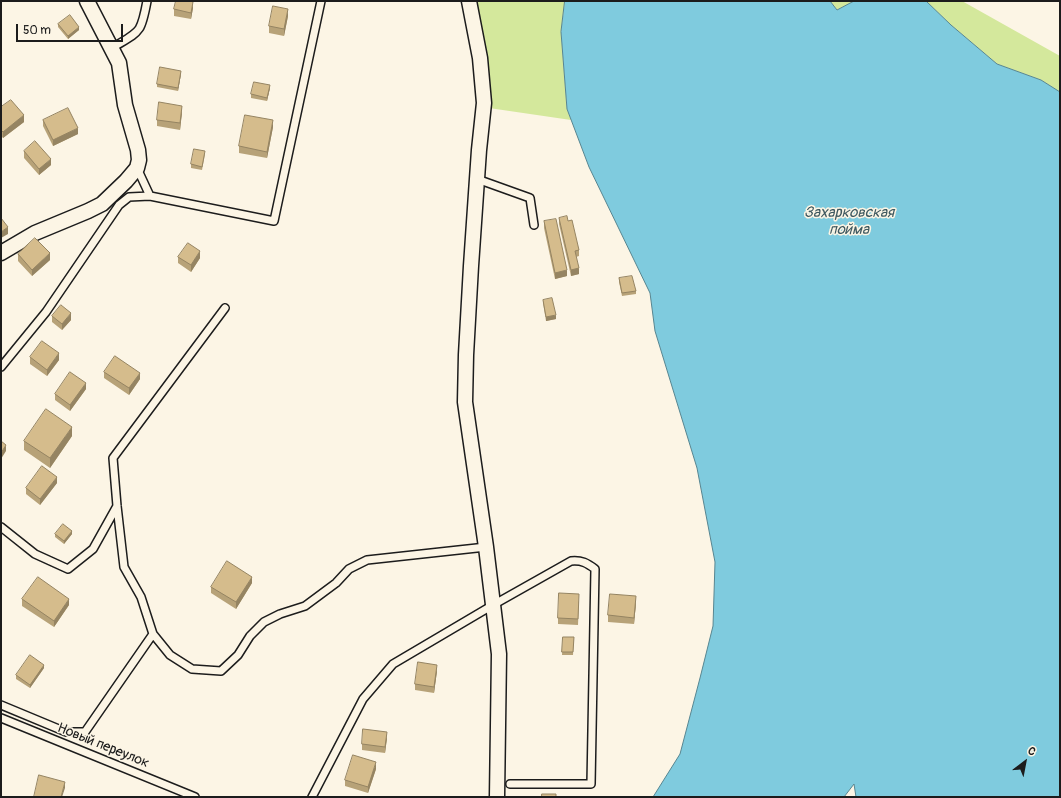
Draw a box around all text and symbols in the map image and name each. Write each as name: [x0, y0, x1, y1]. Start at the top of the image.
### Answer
scale bar: [18, 16, 125, 42]
text: 50 m: [23, 23, 51, 38]
water label: Захарковская пойма: [804, 204, 894, 239]
street label: Новый переулок: [55, 720, 151, 772]
north arrow: [1005, 742, 1045, 782]
text: С: [1025, 744, 1038, 759]

